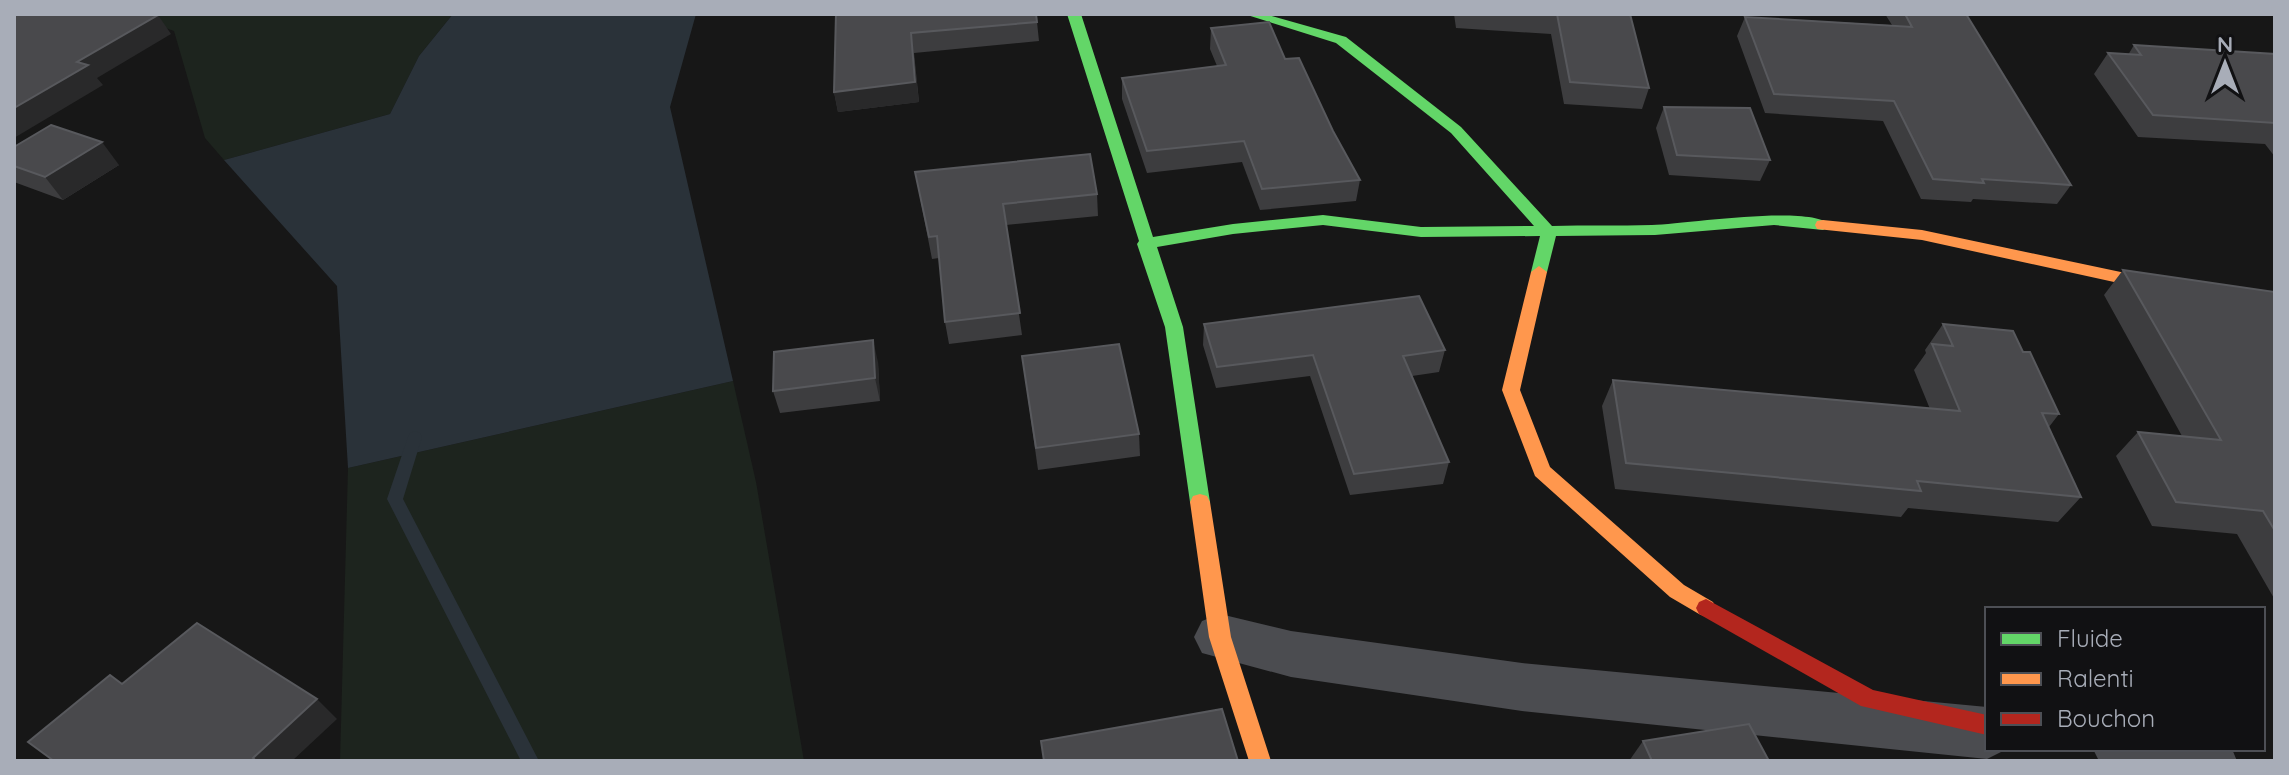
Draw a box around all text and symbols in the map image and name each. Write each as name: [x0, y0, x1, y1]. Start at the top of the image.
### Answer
north arrow: [2185, 24, 2265, 104]
text: N: [2217, 30, 2233, 58]
legend: [1985, 607, 2265, 751]
text: Fluide: [2057, 623, 2123, 653]
text: Ralenti: [2057, 663, 2134, 693]
text: Bouchon: [2057, 703, 2155, 733]

